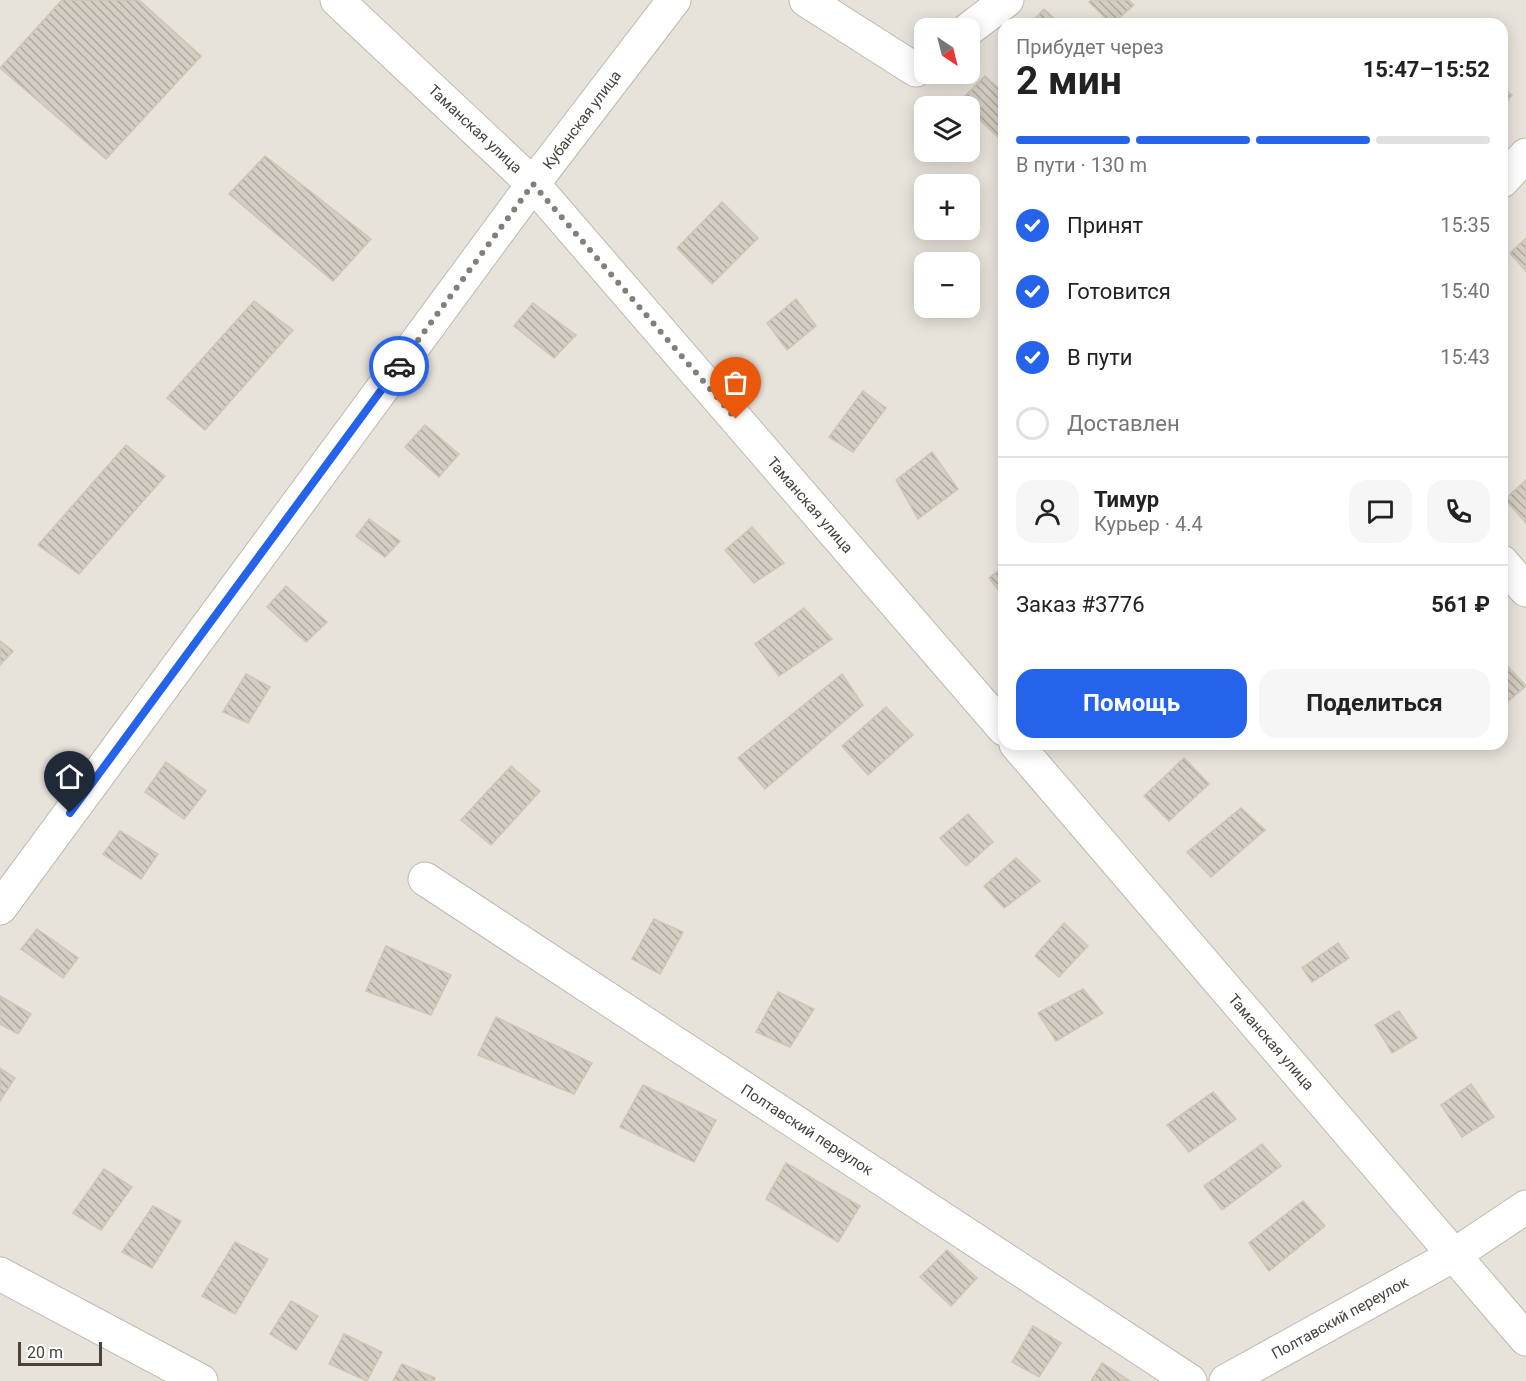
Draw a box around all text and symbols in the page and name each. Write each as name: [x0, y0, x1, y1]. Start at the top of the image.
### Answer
north arrow: [914, 18, 980, 84]
map controls: [914, 18, 980, 318]
text: Прибудет через: [1016, 35, 1164, 59]
text: 15:47–15:52: [1363, 57, 1490, 82]
text: 2 мин: [1016, 58, 1122, 104]
street label: Кубанская улица: [539, 67, 625, 173]
street label: Таманская улица: [424, 81, 526, 177]
button: layers: [914, 96, 980, 162]
text: В пути · 130 m: [1016, 153, 1147, 177]
button: +: [914, 174, 980, 240]
icon: check: [1016, 209, 1049, 242]
text: Принят: [1067, 213, 1143, 238]
text: 15:35: [1440, 213, 1490, 237]
button: −: [914, 252, 980, 318]
icon: check: [1016, 275, 1049, 308]
text: Готовится: [1067, 279, 1171, 304]
text: 15:40: [1440, 279, 1490, 303]
courier: [369, 336, 429, 396]
icon: check: [1016, 341, 1049, 374]
text: В пути: [1067, 345, 1133, 370]
text: 15:43: [1440, 345, 1490, 369]
icon: car: [383, 350, 416, 383]
pin: [710, 357, 761, 419]
icon: bag: [719, 366, 752, 399]
text: Доставлен: [1067, 411, 1180, 436]
street label: Таманская улица: [763, 453, 857, 557]
button: person: [1016, 480, 1079, 543]
button: chat: [1349, 480, 1412, 543]
button: phone: [1427, 480, 1490, 543]
text: Тимур: [1094, 487, 1159, 512]
text: Курьер · 4.4: [1094, 512, 1203, 536]
text: Заказ #3776: [1016, 592, 1145, 617]
text: 561 ₽: [1431, 592, 1490, 617]
button: Помощь: [1016, 669, 1247, 738]
button: Поделиться: [1259, 669, 1490, 738]
pin: [44, 751, 95, 813]
icon: home: [53, 760, 86, 793]
street label: Таманская улица: [1224, 990, 1318, 1094]
street label: Полтавский переулок: [738, 1081, 876, 1179]
street label: Полтавский переулок: [1268, 1273, 1412, 1363]
scale bar: [18, 1339, 102, 1366]
text: 20 m: [27, 1343, 63, 1362]

